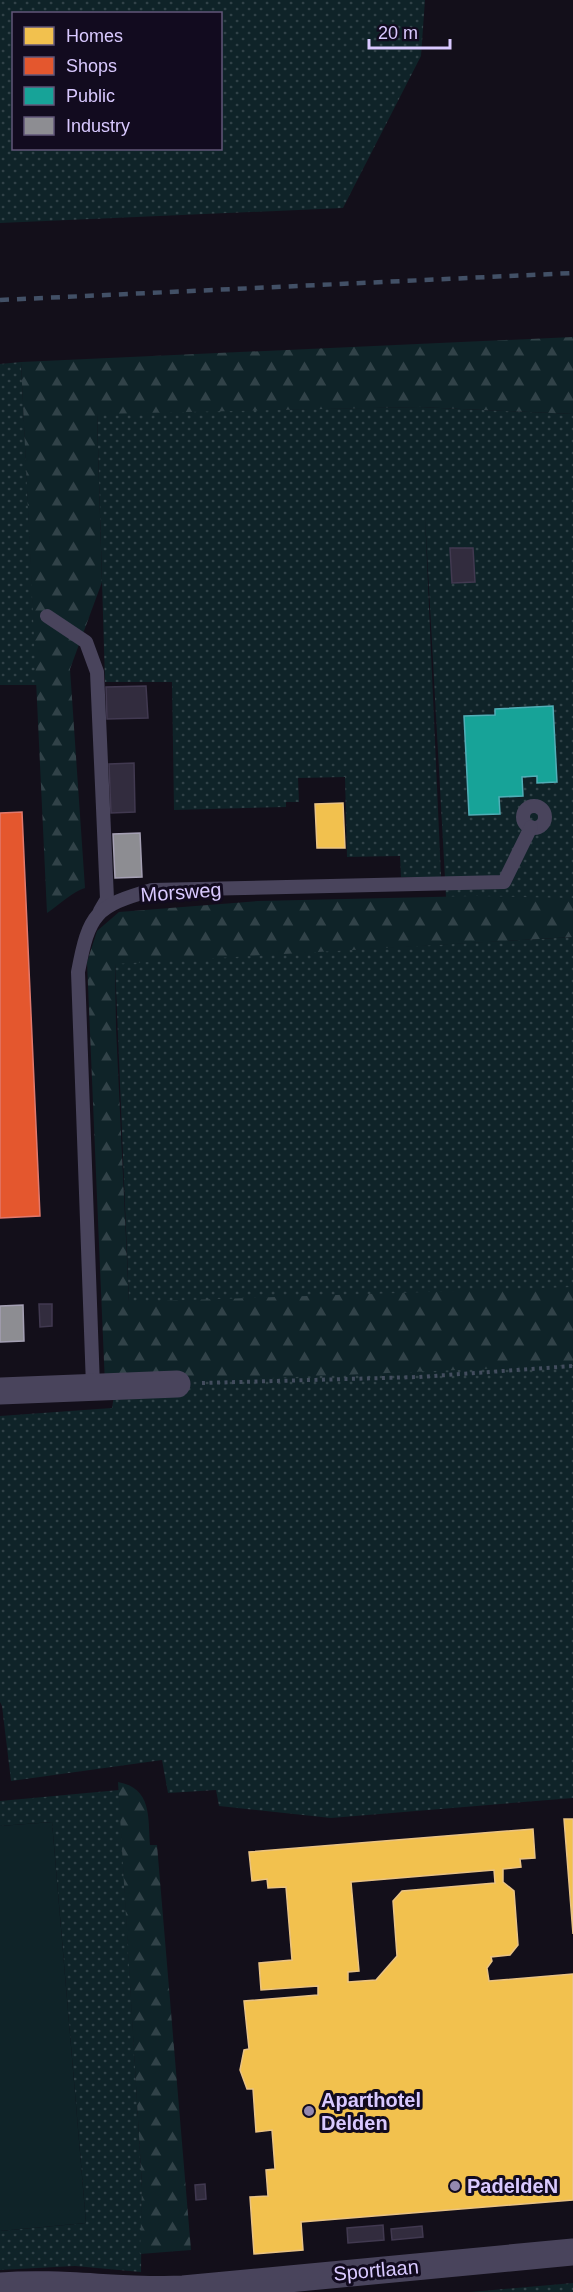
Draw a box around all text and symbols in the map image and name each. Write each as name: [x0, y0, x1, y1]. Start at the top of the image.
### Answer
legend: [12, 12, 222, 150]
scale bar: [369, 12, 450, 50]
text: 20 m: [378, 23, 418, 43]
text: Homes: [66, 26, 123, 46]
text: Shops: [66, 56, 117, 76]
text: Public: [66, 86, 115, 106]
text: Industry: [66, 116, 130, 136]
street label: Morsweg: [140, 878, 222, 906]
place label: Aparthotel Delden: [321, 2089, 421, 2134]
marker: Aparthotel Delden: [302, 2104, 316, 2118]
place label: PadeldeN: [467, 2175, 558, 2197]
marker: PadeldeN: [448, 2179, 462, 2193]
street label: Sportlaan: [332, 2255, 420, 2285]

